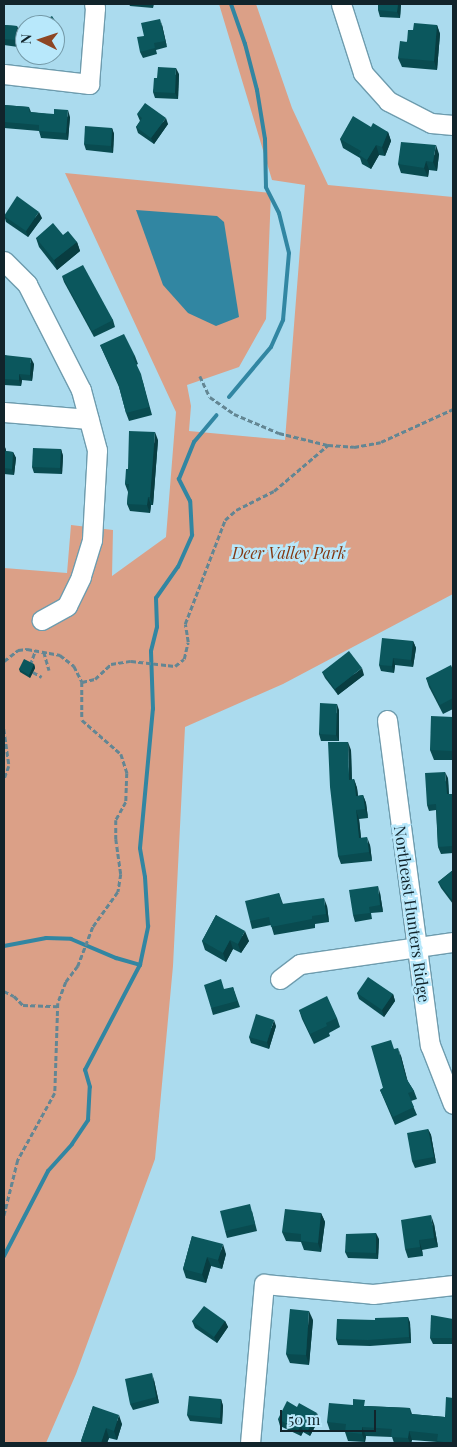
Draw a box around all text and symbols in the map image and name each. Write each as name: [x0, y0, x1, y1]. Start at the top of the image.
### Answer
north arrow: [15, 15, 65, 65]
text: N: [16, 33, 35, 45]
park label: Deer Valley Park: [232, 543, 346, 563]
street label: Northeast Hunters Ridge: [390, 824, 434, 1004]
scale bar: [282, 1400, 378, 1432]
text: 50 m: [288, 1409, 320, 1429]

